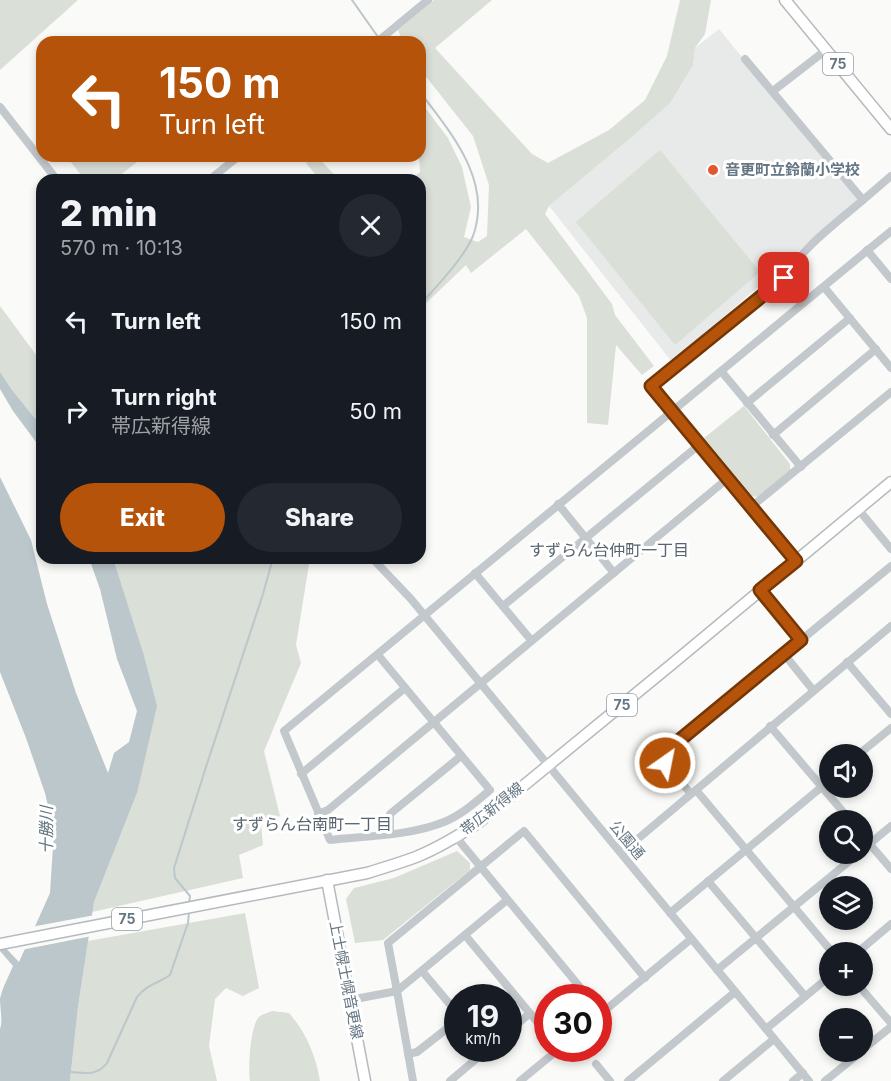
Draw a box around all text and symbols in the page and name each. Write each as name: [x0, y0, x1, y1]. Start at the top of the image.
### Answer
road number: 75: [823, 53, 853, 75]
text: 150 m: [159, 57, 281, 108]
icon: left: [60, 60, 138, 138]
text: Turn left: [159, 108, 265, 141]
place label: 音更町立鈴蘭小学校: [725, 160, 860, 179]
marker: 音更町立鈴蘭小学校: [706, 163, 720, 177]
text: 2 min: [60, 191, 157, 235]
button: close: [339, 194, 402, 257]
text: 570 m · 10:13: [60, 236, 183, 260]
pin: [758, 252, 809, 303]
icon: arrive: [767, 261, 800, 294]
icon: left: [60, 305, 93, 338]
text: Turn left: [111, 308, 201, 334]
text: 150 m: [340, 308, 402, 334]
text: Turn right: [111, 384, 217, 410]
icon: right: [60, 395, 93, 428]
text: 50 m: [349, 398, 402, 424]
text: 帯広新得線: [111, 414, 211, 438]
button: Exit: [60, 483, 225, 552]
button: Share: [237, 483, 402, 552]
district label: すずらん台仲町一丁目: [529, 540, 689, 560]
road number: 75: [607, 694, 637, 716]
position arrow: [633, 731, 697, 795]
map controls: [819, 744, 873, 1062]
button: sound: [819, 744, 873, 798]
street label: 帯広新得線: [456, 778, 527, 839]
water label: 十勝川: [36, 804, 56, 854]
button: search: [819, 810, 873, 864]
district label: すずらん台南町一丁目: [232, 814, 392, 834]
street label: 公園通: [606, 816, 649, 863]
button: layers: [819, 876, 873, 930]
road number: 75: [112, 908, 142, 930]
street label: 上士幌士幌音更線: [326, 919, 367, 1041]
button: +: [819, 942, 873, 996]
speed limit sign: 30: [534, 984, 612, 1062]
text: 19: [467, 998, 499, 1034]
button: −: [819, 1008, 873, 1062]
text: km/h: [465, 1029, 501, 1048]

